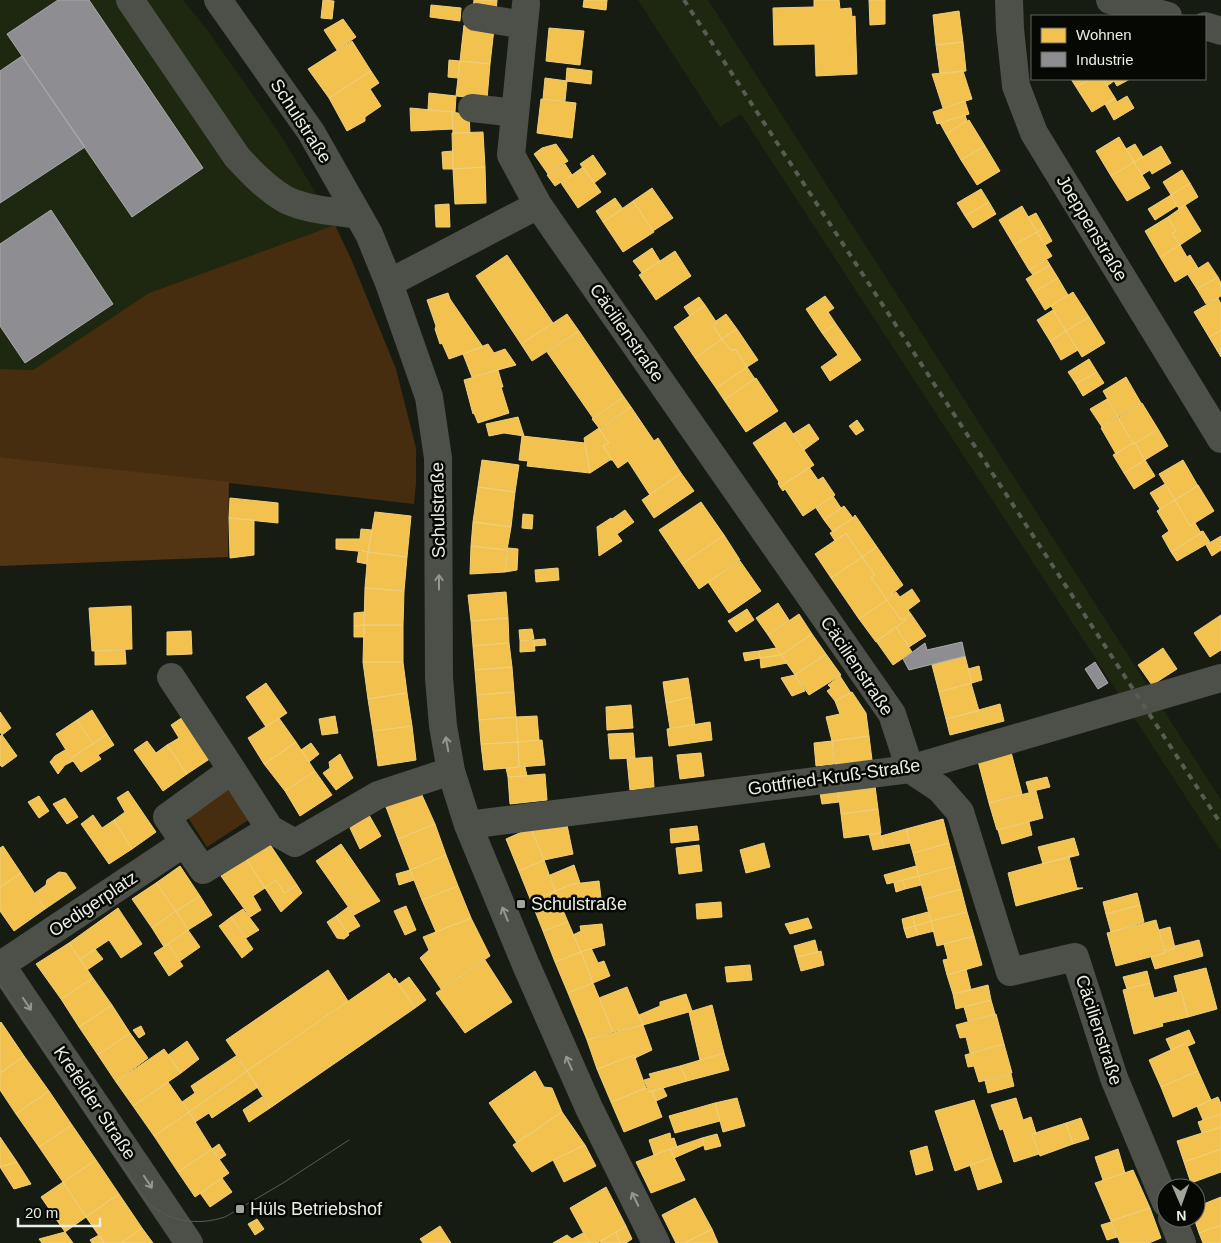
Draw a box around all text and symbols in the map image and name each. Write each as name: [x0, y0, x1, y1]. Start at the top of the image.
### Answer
legend: [1031, 15, 1206, 80]
text: Wohnen: [1076, 26, 1132, 43]
text: Industrie: [1076, 51, 1134, 68]
street label: Schulstraße: [266, 75, 336, 167]
street label: Joeppenstraße: [1053, 171, 1131, 285]
street label: Cäcilienstraße: [586, 280, 668, 386]
street label: Schulstraße: [427, 462, 449, 558]
one-way arrow: [434, 575, 443, 591]
street label: Cäcilienstraße: [817, 613, 897, 719]
one-way arrow: [441, 737, 451, 753]
street label: Gottfried-Kruß-Straße: [746, 755, 922, 799]
street label: Oedigerplatz: [45, 867, 141, 941]
place label: Schulstraße: [531, 894, 627, 914]
marker: Schulstraße: [515, 898, 527, 910]
one-way arrow: [499, 907, 509, 922]
street label: Cäcilienstraße: [1072, 972, 1126, 1088]
one-way arrow: [22, 997, 32, 1011]
street label: Krefelder Straße: [50, 1043, 140, 1163]
one-way arrow: [564, 1056, 574, 1071]
one-way arrow: [143, 1174, 153, 1188]
north arrow: [1156, 1178, 1206, 1228]
one-way arrow: [630, 1192, 640, 1207]
scale bar: [18, 1196, 100, 1228]
place label: Hüls Betriebshof: [250, 1199, 383, 1219]
marker: Hüls Betriebshof: [234, 1203, 246, 1215]
text: 20 m: [25, 1204, 58, 1221]
text: N: [1176, 1208, 1187, 1224]

